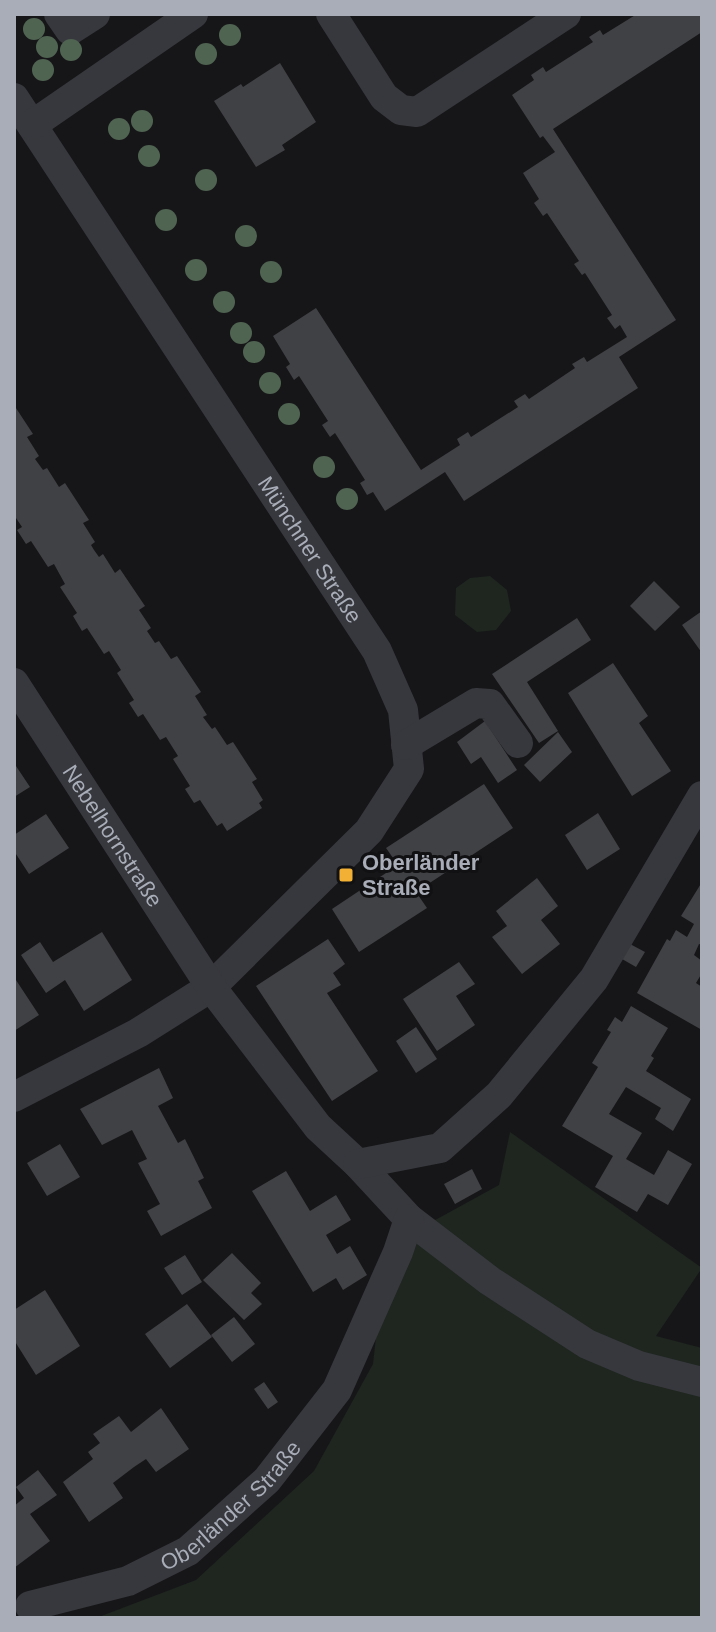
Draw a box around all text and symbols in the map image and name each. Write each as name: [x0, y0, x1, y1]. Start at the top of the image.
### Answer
street label: Münchner Straße: [253, 472, 367, 628]
street label: Nebelhornstraße: [57, 760, 168, 912]
place label: Oberländer Straße: [362, 850, 480, 900]
marker: Oberländer Straße: [337, 866, 355, 884]
street label: Oberländer Straße: [156, 1436, 306, 1576]

